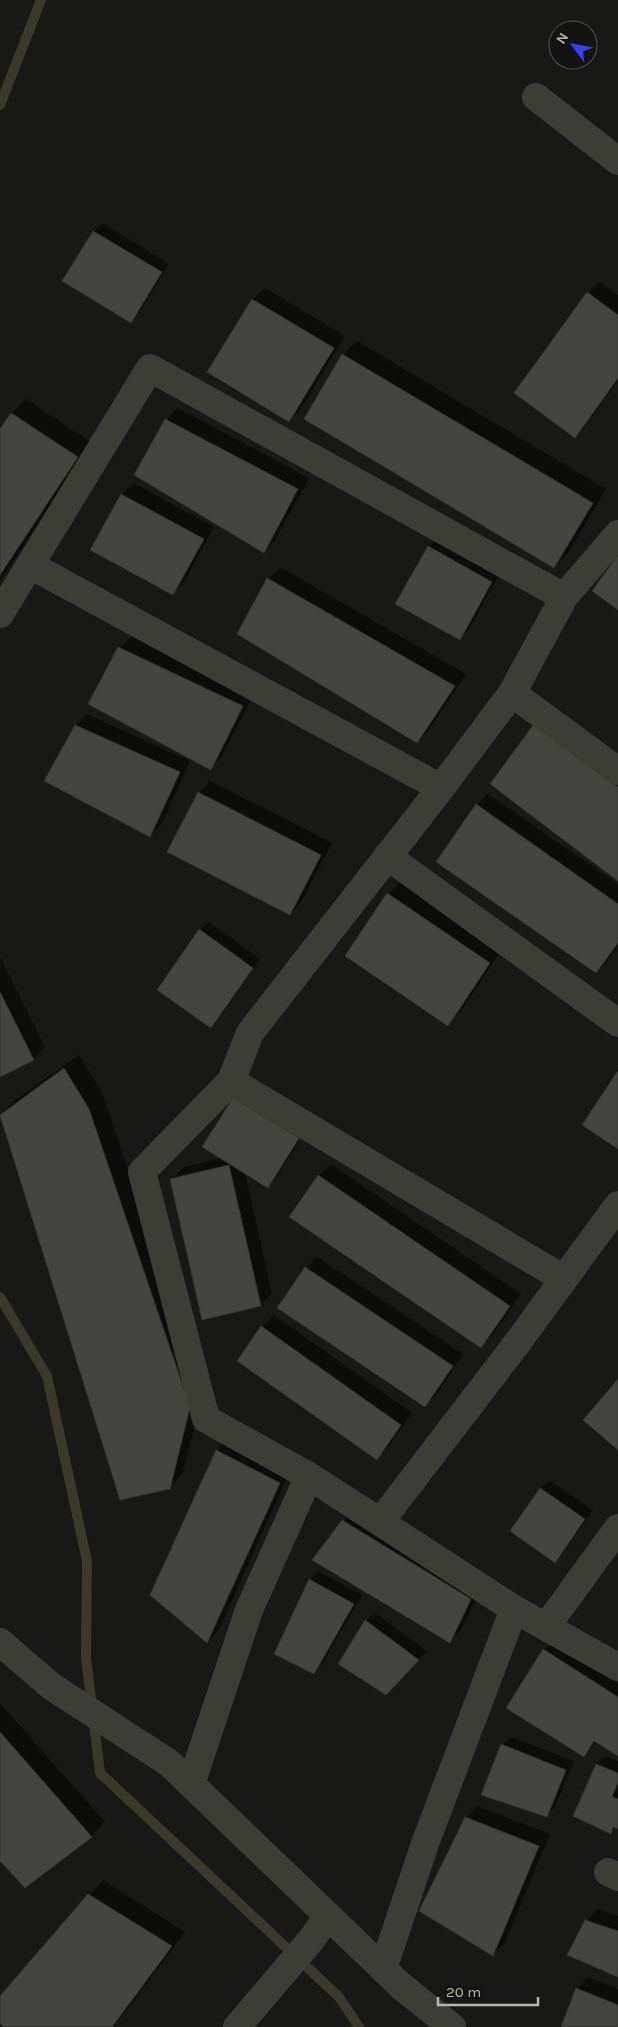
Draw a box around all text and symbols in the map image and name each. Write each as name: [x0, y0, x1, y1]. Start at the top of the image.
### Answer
north arrow: [548, 20, 598, 70]
text: N: [553, 30, 572, 47]
scale bar: [438, 1974, 538, 2006]
text: 20 m: [446, 1983, 481, 2001]

